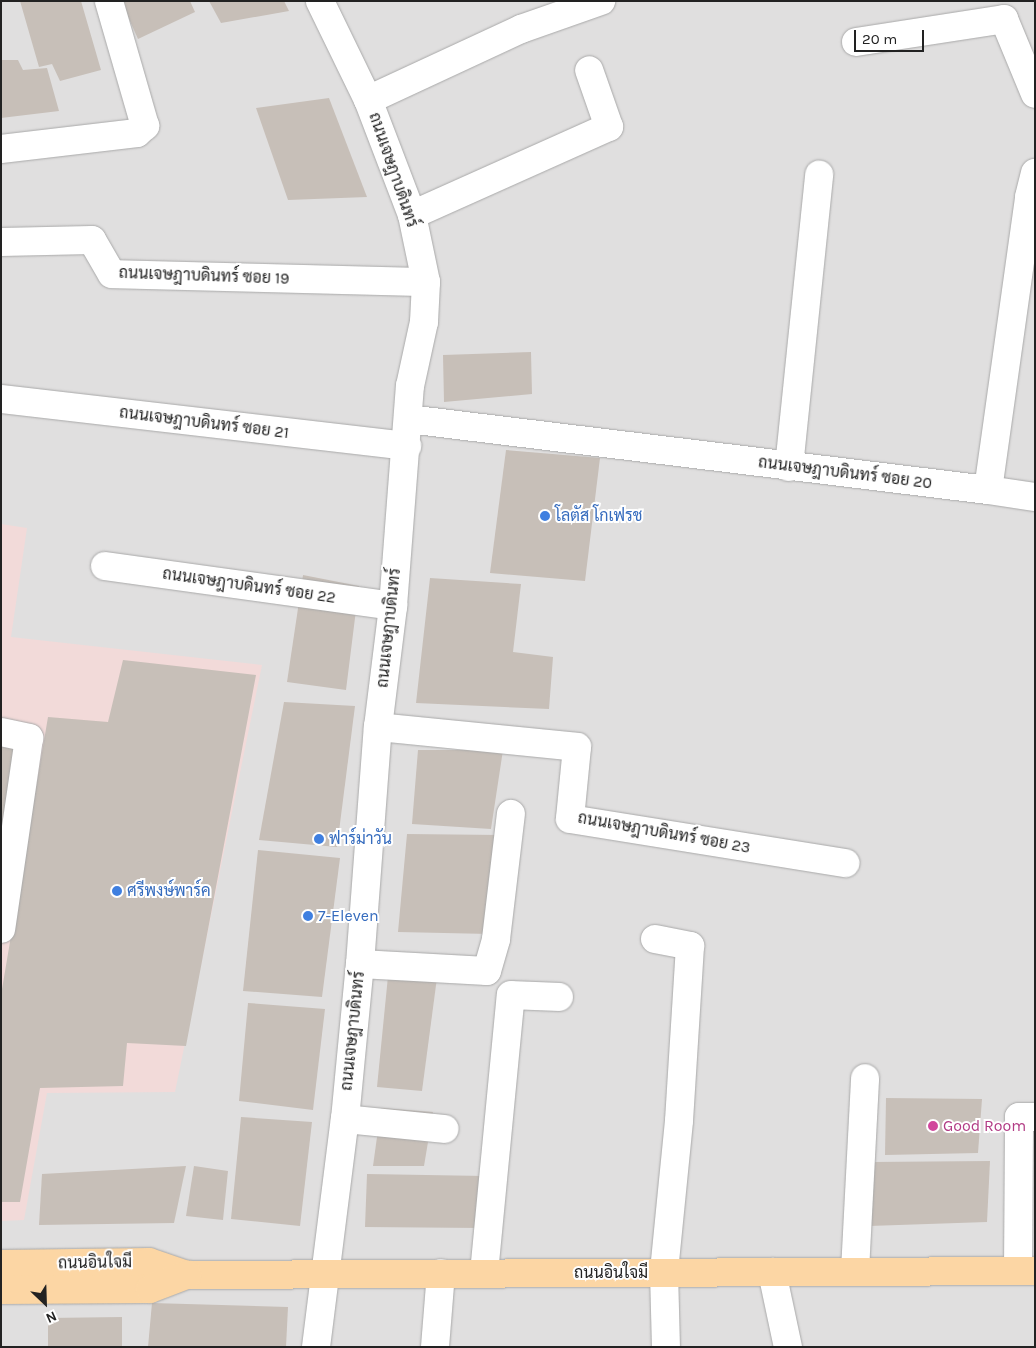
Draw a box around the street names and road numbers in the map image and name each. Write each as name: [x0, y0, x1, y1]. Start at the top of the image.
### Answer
street label: ถนนเจษฎาบดินทร์: [364, 110, 422, 230]
street label: ถนนเจษฎาบดินทร์ ซอย 19: [118, 263, 290, 289]
street label: ถนนเจษฎาบดินทร์ ซอย 21: [118, 403, 290, 443]
street label: ถนนเจษฎาบดินทร์ ซอย 20: [757, 453, 933, 493]
street label: ถนนเจษฎาบดินทร์ ซอย 22: [161, 564, 337, 608]
street label: ถนนเจษฎาบดินทร์: [373, 567, 405, 689]
street label: ถนนเจษฎาบดินทร์ ซอย 23: [576, 808, 752, 858]
street label: ถนนเจษฎาบดินทร์: [337, 970, 369, 1092]
street label: ถนนอินใจมี: [58, 1253, 132, 1273]
street label: ถนนอินใจมี: [574, 1263, 648, 1283]

